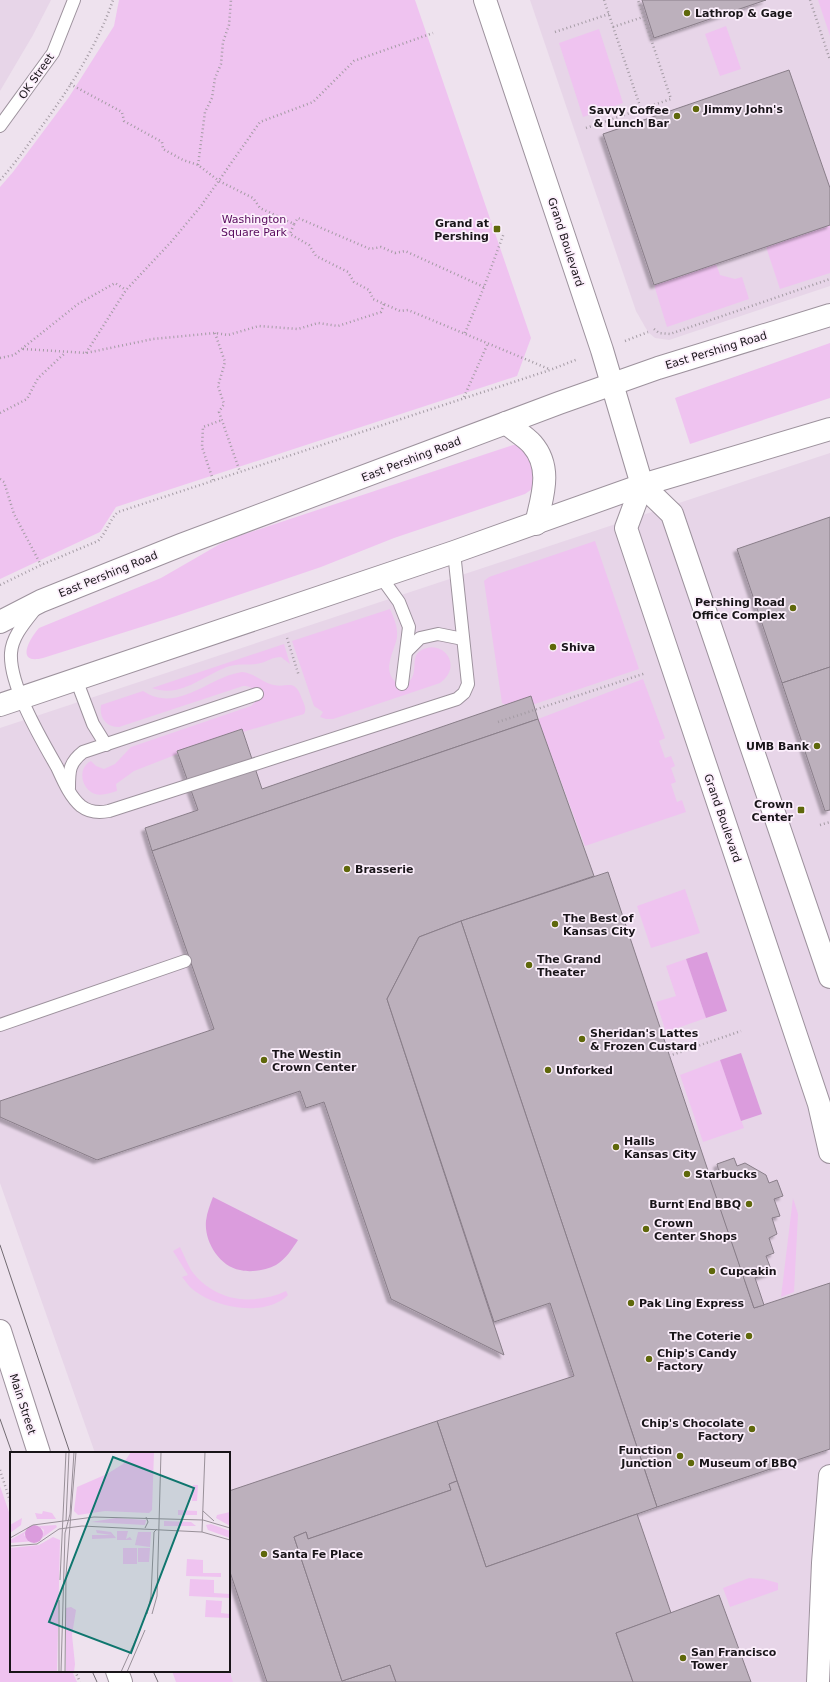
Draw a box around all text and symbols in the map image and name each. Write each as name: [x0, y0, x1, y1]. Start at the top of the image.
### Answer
place label: Lathrop & Gage: [695, 7, 792, 20]
marker: Lathrop & Gage: [682, 8, 692, 18]
street label: OK Street: [16, 50, 57, 102]
place label: Jimmy John's: [703, 103, 783, 116]
place label: Savvy Coffee & Lunch Bar: [589, 104, 670, 130]
marker: Jimmy John's: [691, 104, 701, 114]
marker: Savvy Coffee & Lunch Bar: [672, 111, 682, 121]
street label: Grand Boulevard: [545, 196, 586, 288]
park label: Washington Square Park: [221, 213, 288, 239]
place label: Grand at Pershing: [434, 217, 489, 243]
marker: Grand at Pershing: [492, 224, 502, 234]
street label: East Pershing Road: [664, 329, 769, 372]
street label: East Pershing Road: [360, 434, 463, 484]
street label: East Pershing Road: [57, 549, 160, 600]
place label: Pershing Road Office Complex: [692, 596, 785, 622]
marker: Pershing Road Office Complex: [788, 603, 798, 613]
place label: Shiva: [561, 641, 595, 654]
marker: Shiva: [548, 642, 558, 652]
place label: UMB Bank: [746, 740, 810, 753]
marker: UMB Bank: [812, 741, 822, 751]
street label: Grand Boulevard: [701, 772, 744, 864]
place label: Crown Center: [751, 798, 794, 824]
marker: Crown Center: [796, 805, 806, 815]
place label: Brasserie: [355, 863, 413, 876]
marker: Brasserie: [342, 864, 352, 874]
place label: The Best of Kansas City: [563, 912, 635, 938]
marker: The Best of Kansas City: [550, 919, 560, 929]
place label: The Grand Theater: [537, 953, 601, 979]
marker: The Grand Theater: [524, 960, 534, 970]
place label: Sheridan's Lattes & Frozen Custard: [590, 1027, 699, 1053]
marker: Sheridan's Lattes & Frozen Custard: [577, 1034, 587, 1044]
place label: The Westin Crown Center: [272, 1048, 357, 1074]
marker: The Westin Crown Center: [259, 1055, 269, 1065]
place label: Unforked: [556, 1064, 613, 1077]
marker: Unforked: [543, 1065, 553, 1075]
place label: Halls Kansas City: [624, 1135, 696, 1161]
marker: Halls Kansas City: [611, 1142, 621, 1152]
place label: Starbucks: [695, 1168, 758, 1181]
marker: Starbucks: [682, 1169, 692, 1179]
place label: Burnt End BBQ: [649, 1198, 741, 1211]
marker: Burnt End BBQ: [744, 1199, 754, 1209]
place label: Crown Center Shops: [654, 1217, 738, 1243]
marker: Crown Center Shops: [641, 1224, 651, 1234]
place label: Cupcakin: [720, 1265, 777, 1278]
marker: Cupcakin: [707, 1266, 717, 1276]
place label: Pak Ling Express: [639, 1297, 745, 1310]
marker: Pak Ling Express: [626, 1298, 636, 1308]
place label: The Coterie: [669, 1330, 741, 1343]
marker: The Coterie: [744, 1331, 754, 1341]
place label: Chip's Candy Factory: [657, 1347, 737, 1373]
marker: Chip's Candy Factory: [644, 1354, 654, 1364]
street label: Main Street: [7, 1372, 39, 1437]
place label: Chip's Chocolate Factory: [641, 1417, 744, 1443]
marker: Chip's Chocolate Factory: [747, 1424, 757, 1434]
place label: Function Junction: [618, 1444, 672, 1470]
marker: Function Junction: [675, 1451, 685, 1461]
inset map: [10, 1452, 230, 1672]
place label: Museum of BBQ: [699, 1457, 797, 1470]
marker: Museum of BBQ: [686, 1458, 696, 1468]
place label: Santa Fe Place: [272, 1548, 363, 1561]
marker: Santa Fe Place: [259, 1549, 269, 1559]
place label: San Francisco Tower: [691, 1646, 777, 1672]
marker: San Francisco Tower: [678, 1653, 688, 1663]

